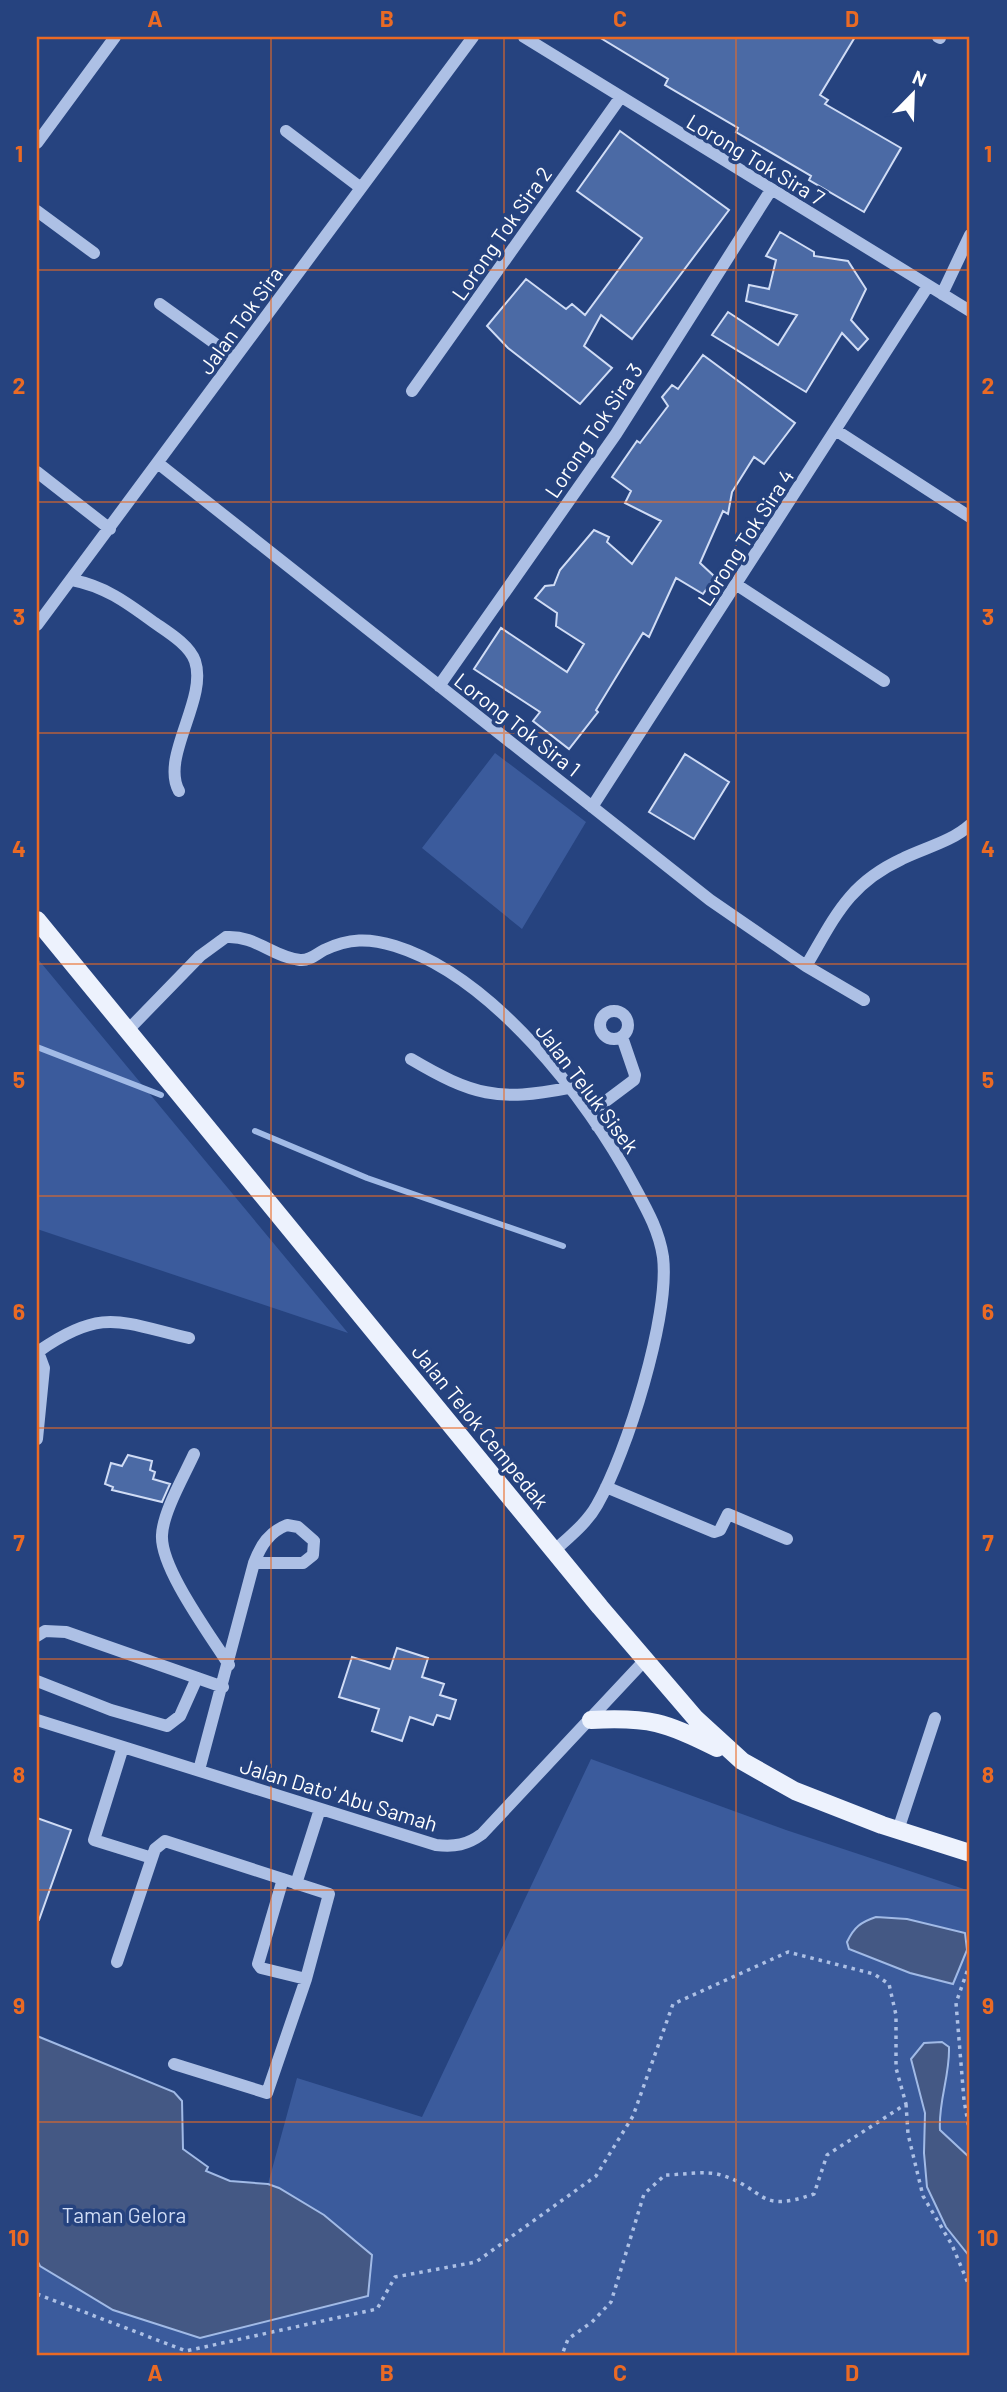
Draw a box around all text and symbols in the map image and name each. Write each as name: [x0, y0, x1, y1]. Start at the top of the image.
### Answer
text: A: [147, 4, 163, 32]
text: B: [380, 4, 394, 32]
text: C: [613, 4, 627, 32]
text: D: [845, 4, 859, 32]
north arrow: [878, 60, 948, 130]
text: N: [910, 65, 930, 91]
street label: Lorong Tok Sira 7: [683, 108, 829, 210]
text: 1: [15, 139, 23, 167]
text: 1: [984, 139, 992, 167]
street label: Lorong Tok Sira 2: [446, 161, 556, 305]
street label: Jalan Tok Sira: [193, 261, 287, 379]
street label: Lorong Tok Sira 3: [539, 358, 647, 502]
text: 2: [13, 371, 25, 399]
text: 2: [982, 371, 994, 399]
street label: Lorong Tok Sira 4: [692, 464, 798, 610]
text: 3: [13, 602, 25, 630]
text: 3: [982, 602, 994, 630]
street label: Lorong Tok Sira 1: [450, 667, 586, 781]
text: 4: [12, 834, 26, 862]
text: 4: [981, 834, 995, 862]
street label: Jalan Teluk Sisek: [531, 1018, 645, 1158]
text: 5: [13, 1065, 25, 1093]
text: 5: [982, 1065, 994, 1093]
text: 6: [13, 1297, 25, 1325]
text: 6: [982, 1297, 994, 1325]
street label: Jalan Telok Cempedak: [407, 1339, 555, 1513]
text: 7: [13, 1528, 25, 1556]
text: 7: [982, 1528, 994, 1556]
street label: Jalan Dato' Abu Samah: [237, 1752, 441, 1836]
text: 8: [13, 1760, 25, 1788]
text: 8: [982, 1760, 994, 1788]
text: 9: [13, 1991, 25, 2019]
text: 9: [982, 1991, 994, 2019]
park label: Taman Gelora: [62, 2202, 186, 2227]
text: 10: [8, 2223, 30, 2251]
text: 10: [977, 2223, 999, 2251]
text: A: [147, 2358, 163, 2386]
text: B: [380, 2358, 394, 2386]
text: C: [613, 2358, 627, 2386]
text: D: [845, 2358, 859, 2386]

